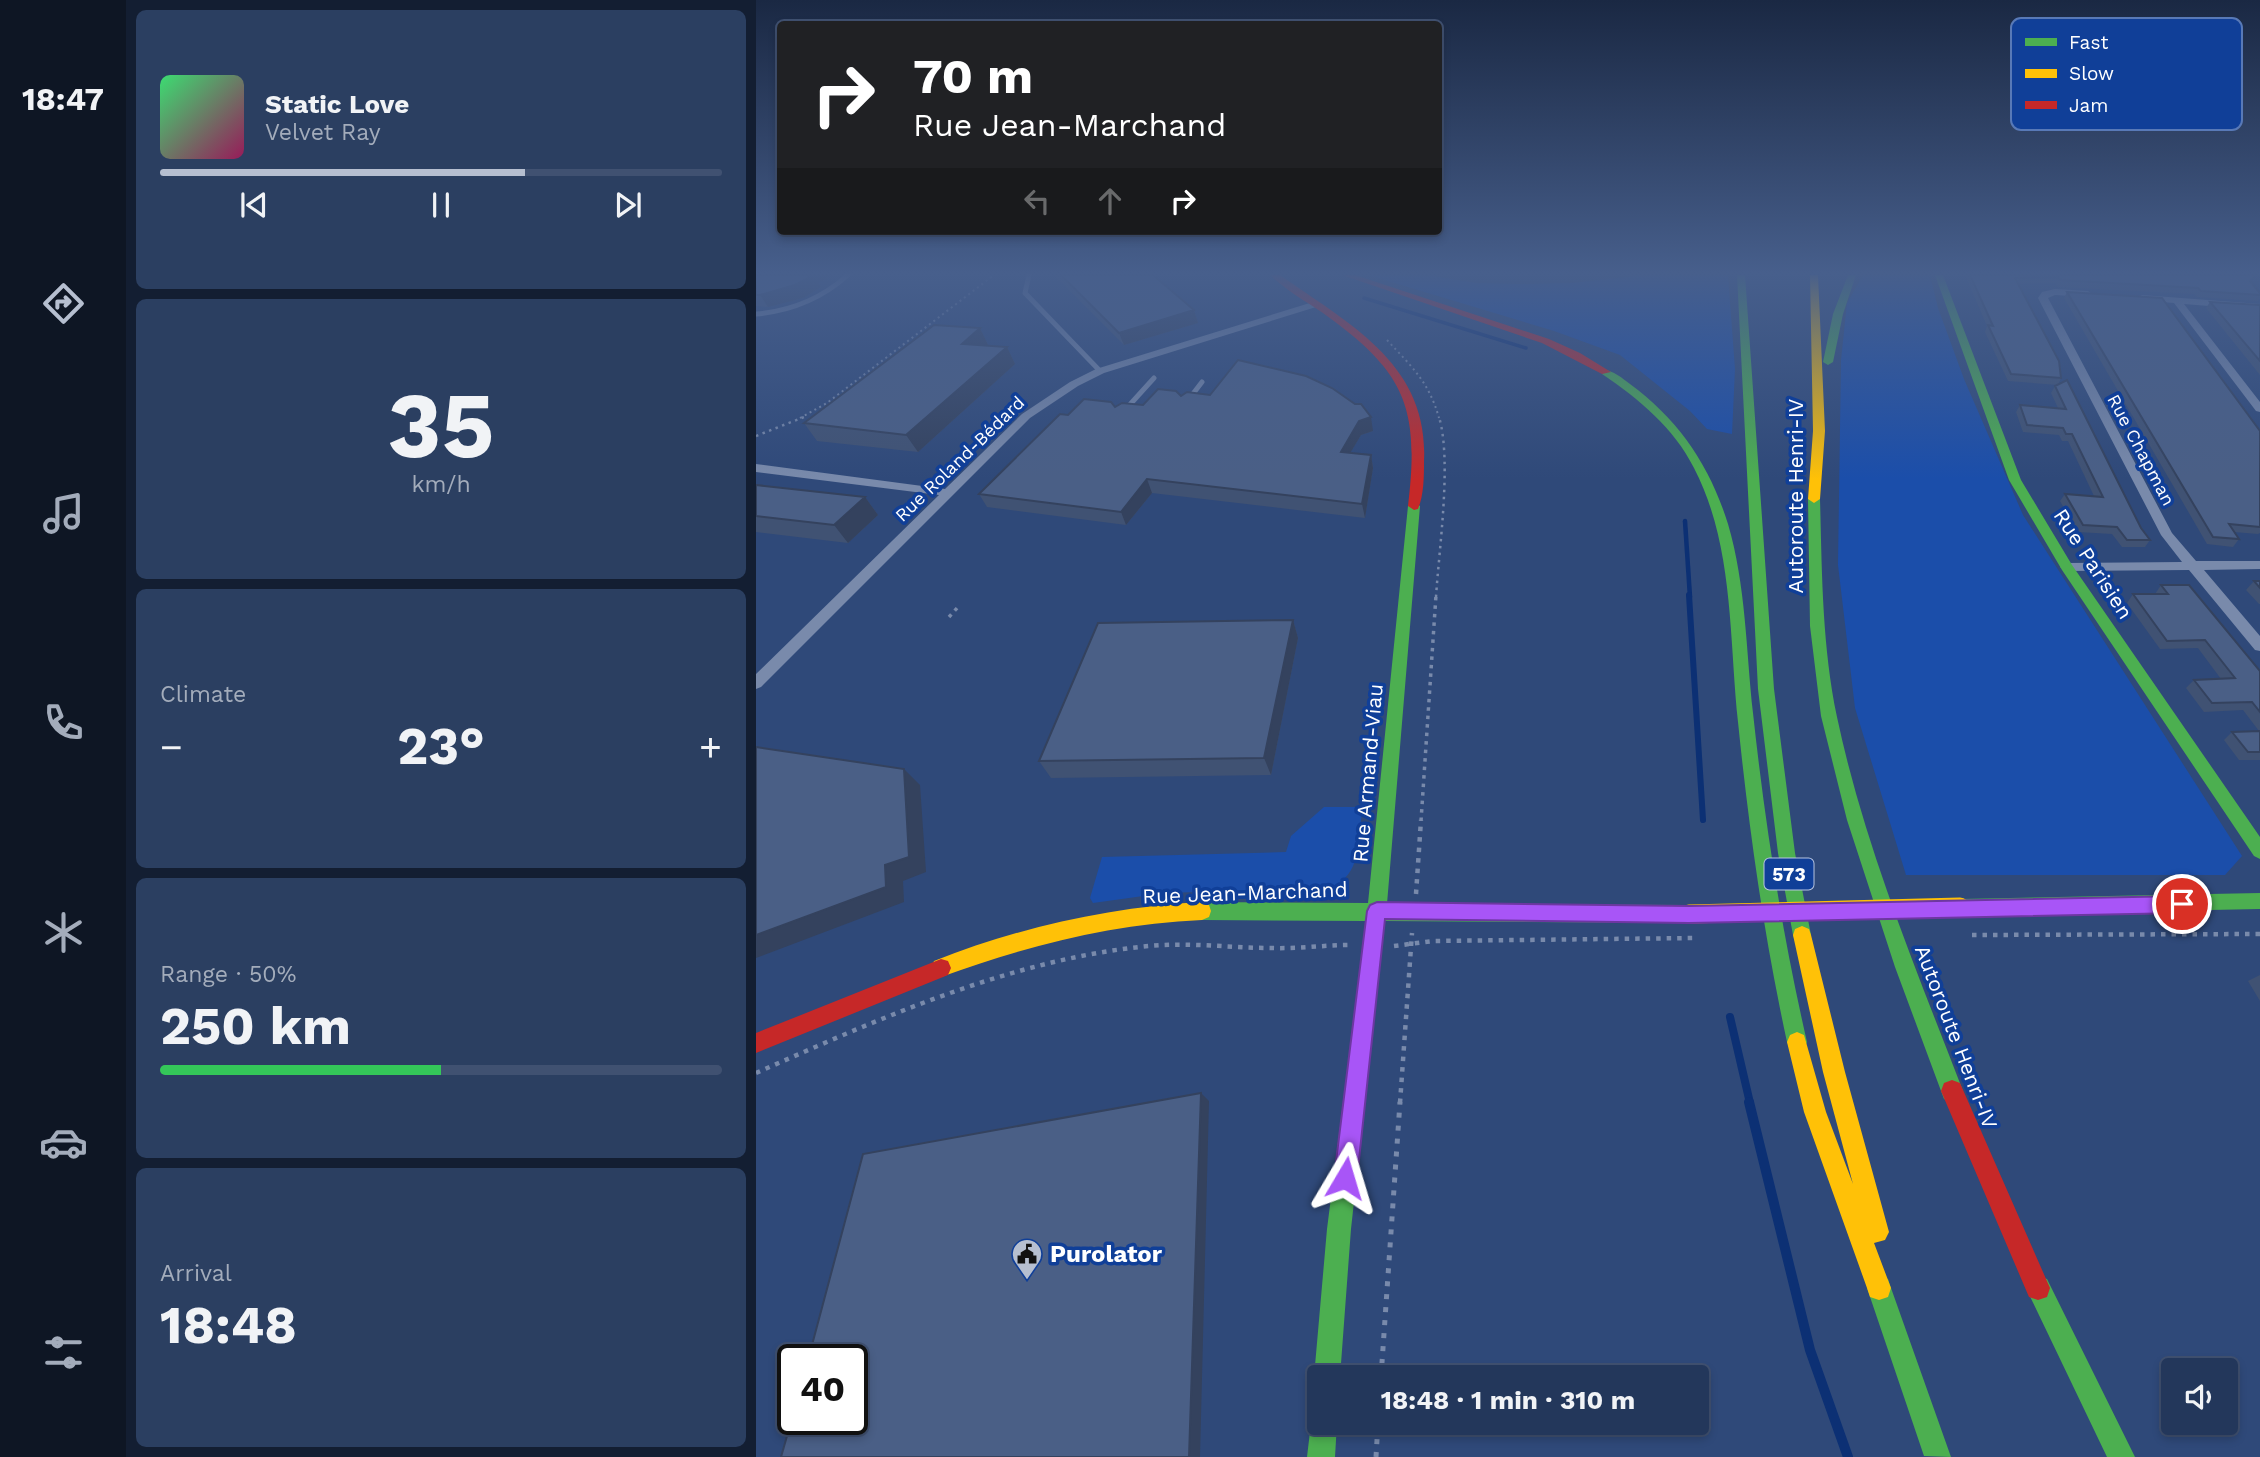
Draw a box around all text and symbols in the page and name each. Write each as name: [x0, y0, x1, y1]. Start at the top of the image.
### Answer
legend: [2011, 18, 2242, 130]
text: Fast: [2069, 31, 2108, 54]
text: 70 m: [913, 47, 1033, 105]
icon: right: [798, 49, 889, 140]
text: Slow: [2069, 62, 2114, 85]
text: 18:47: [22, 80, 104, 118]
text: Static Love: [265, 89, 409, 119]
text: Jam: [2069, 94, 2108, 117]
text: Rue Jean-Marchand: [913, 106, 1226, 144]
text: Velvet Ray: [265, 119, 381, 146]
icon: left: [1018, 182, 1056, 220]
icon: ahead: [1091, 182, 1129, 220]
icon: right: [1164, 182, 1202, 220]
icon: previous: [235, 186, 273, 224]
icon: pause: [422, 186, 460, 224]
icon: next: [609, 186, 647, 224]
icon: directions: [39, 279, 88, 328]
text: 35: [387, 372, 495, 479]
street label: Rue Chapman: [2103, 391, 2180, 509]
street label: Rue Roland-Bédard: [891, 392, 1028, 526]
street label: Autoroute Henri-IV: [1783, 398, 1808, 593]
text: km/h: [411, 471, 471, 498]
icon: music: [39, 489, 88, 538]
street label: Rue Parisien: [2048, 504, 2138, 624]
text: Climate: [160, 681, 246, 708]
street label: Rue Armand-Viau: [1347, 683, 1388, 863]
icon: phone: [39, 698, 88, 747]
text: 23°: [397, 716, 485, 777]
text: −: [160, 725, 183, 769]
text: +: [699, 725, 722, 769]
road number: 573: [1765, 859, 1814, 890]
pin: [2152, 874, 2212, 934]
street label: Rue Jean-Marchand: [1142, 876, 1348, 909]
icon: arrive: [2163, 885, 2201, 923]
icon: climate: [39, 908, 88, 957]
street label: Autoroute Henri-IV: [1910, 941, 2003, 1133]
text: Range · 50%: [160, 961, 296, 988]
text: 250 km: [160, 996, 351, 1057]
icon: car: [39, 1118, 88, 1167]
position arrow: [1308, 1141, 1382, 1215]
public building icon: Purolator: [1010, 1237, 1044, 1281]
place label: Purolator: [1050, 1240, 1163, 1268]
text: Arrival: [160, 1260, 232, 1287]
text: 18:48: [160, 1295, 297, 1356]
icon: filters: [39, 1328, 88, 1377]
speed limit sign: 40: [777, 1344, 868, 1435]
map controls: [2161, 1358, 2238, 1435]
button: sound: [2161, 1358, 2238, 1435]
text: 18:48 · 1 min · 310 m: [1381, 1385, 1635, 1415]

